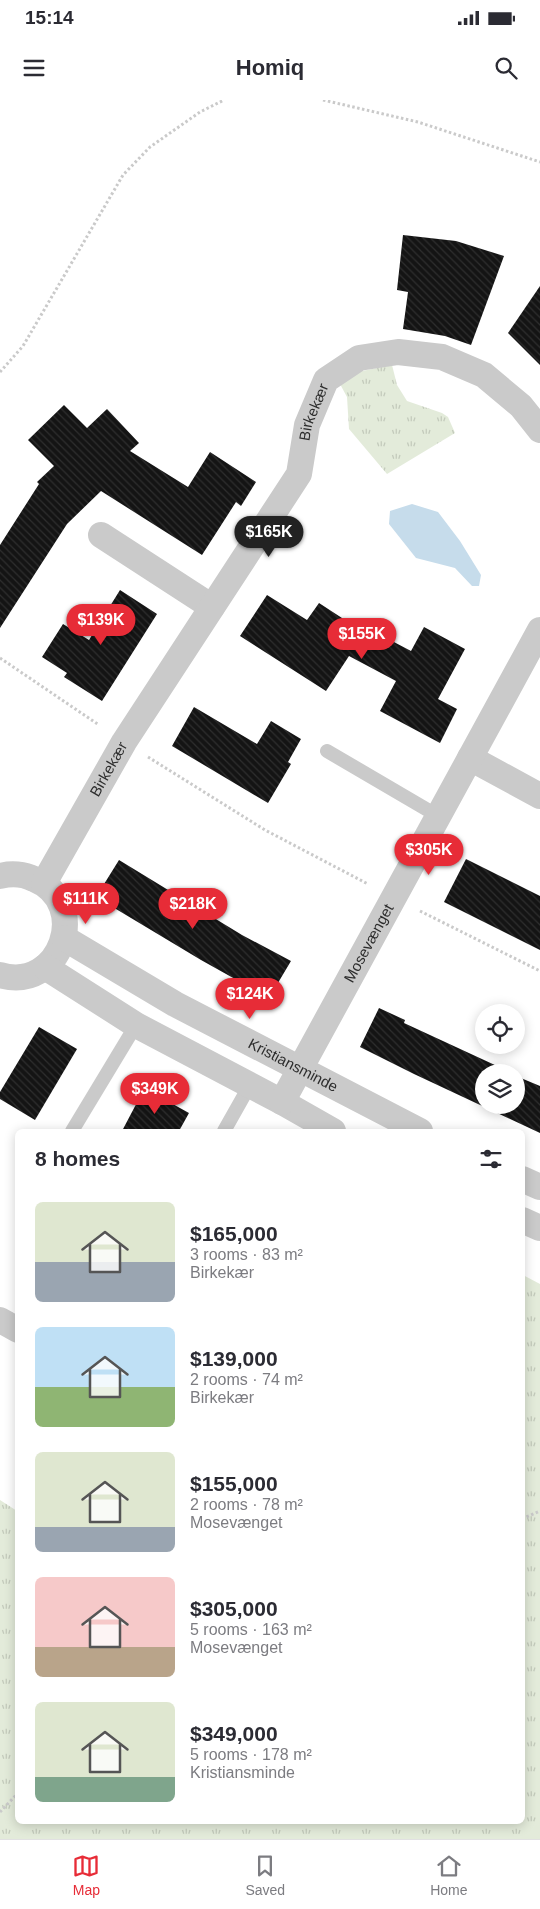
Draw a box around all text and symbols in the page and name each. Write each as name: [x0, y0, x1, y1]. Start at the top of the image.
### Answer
text: 15:14: [25, 7, 74, 28]
icon: menu: [20, 54, 48, 82]
icon: search: [492, 54, 520, 82]
text: Homiq: [236, 55, 304, 80]
street label: Birkekær: [296, 381, 332, 442]
pin: $165K: [234, 516, 304, 558]
text: $165K: [245, 523, 293, 540]
pin: $139K: [66, 604, 136, 646]
text: $139K: [77, 611, 125, 628]
pin: $155K: [327, 618, 397, 660]
text: $155K: [338, 625, 386, 642]
street label: Birkekær: [86, 739, 130, 799]
pin: $305K: [394, 834, 464, 876]
text: $305K: [405, 841, 453, 858]
pin: $111K: [51, 882, 121, 925]
pin: $218K: [158, 888, 228, 930]
text: $111K: [63, 890, 109, 907]
text: $218K: [169, 895, 217, 912]
street label: Mosevænget: [340, 900, 397, 985]
pin: $124K: [215, 978, 285, 1020]
text: $124K: [226, 985, 274, 1002]
map controls: [475, 1004, 525, 1114]
button: locate: [475, 1004, 525, 1054]
street label: Kristiansminde: [246, 1035, 341, 1095]
button: layers: [475, 1064, 525, 1114]
pin: $349K: [120, 1072, 190, 1115]
text: $349K: [131, 1080, 179, 1097]
icon: filters: [477, 1145, 505, 1173]
text: 8 homes: [35, 1147, 120, 1170]
icon: home: [75, 1222, 135, 1282]
text: $165,000: [190, 1222, 278, 1245]
text: 3 rooms · 83 m²: [190, 1246, 303, 1263]
text: Birkekær: [190, 1264, 254, 1281]
icon: home: [75, 1347, 135, 1407]
text: $139,000: [190, 1347, 278, 1370]
text: 2 rooms · 74 m²: [190, 1371, 303, 1388]
text: Birkekær: [190, 1389, 254, 1406]
icon: home: [75, 1472, 135, 1532]
text: $155,000: [190, 1472, 278, 1495]
text: 2 rooms · 78 m²: [190, 1496, 303, 1513]
text: Mosevænget: [190, 1514, 283, 1531]
icon: home: [75, 1597, 135, 1657]
text: $305,000: [190, 1597, 278, 1620]
text: 5 rooms · 163 m²: [190, 1621, 312, 1638]
text: Mosevænget: [190, 1639, 283, 1656]
icon: home: [75, 1722, 135, 1782]
text: $349,000: [190, 1722, 278, 1745]
text: 5 rooms · 178 m²: [190, 1746, 312, 1763]
text: Kristiansminde: [190, 1764, 295, 1781]
tab: Map: [72, 1852, 100, 1898]
tab: Saved: [245, 1852, 285, 1898]
tab: Home: [430, 1852, 467, 1898]

